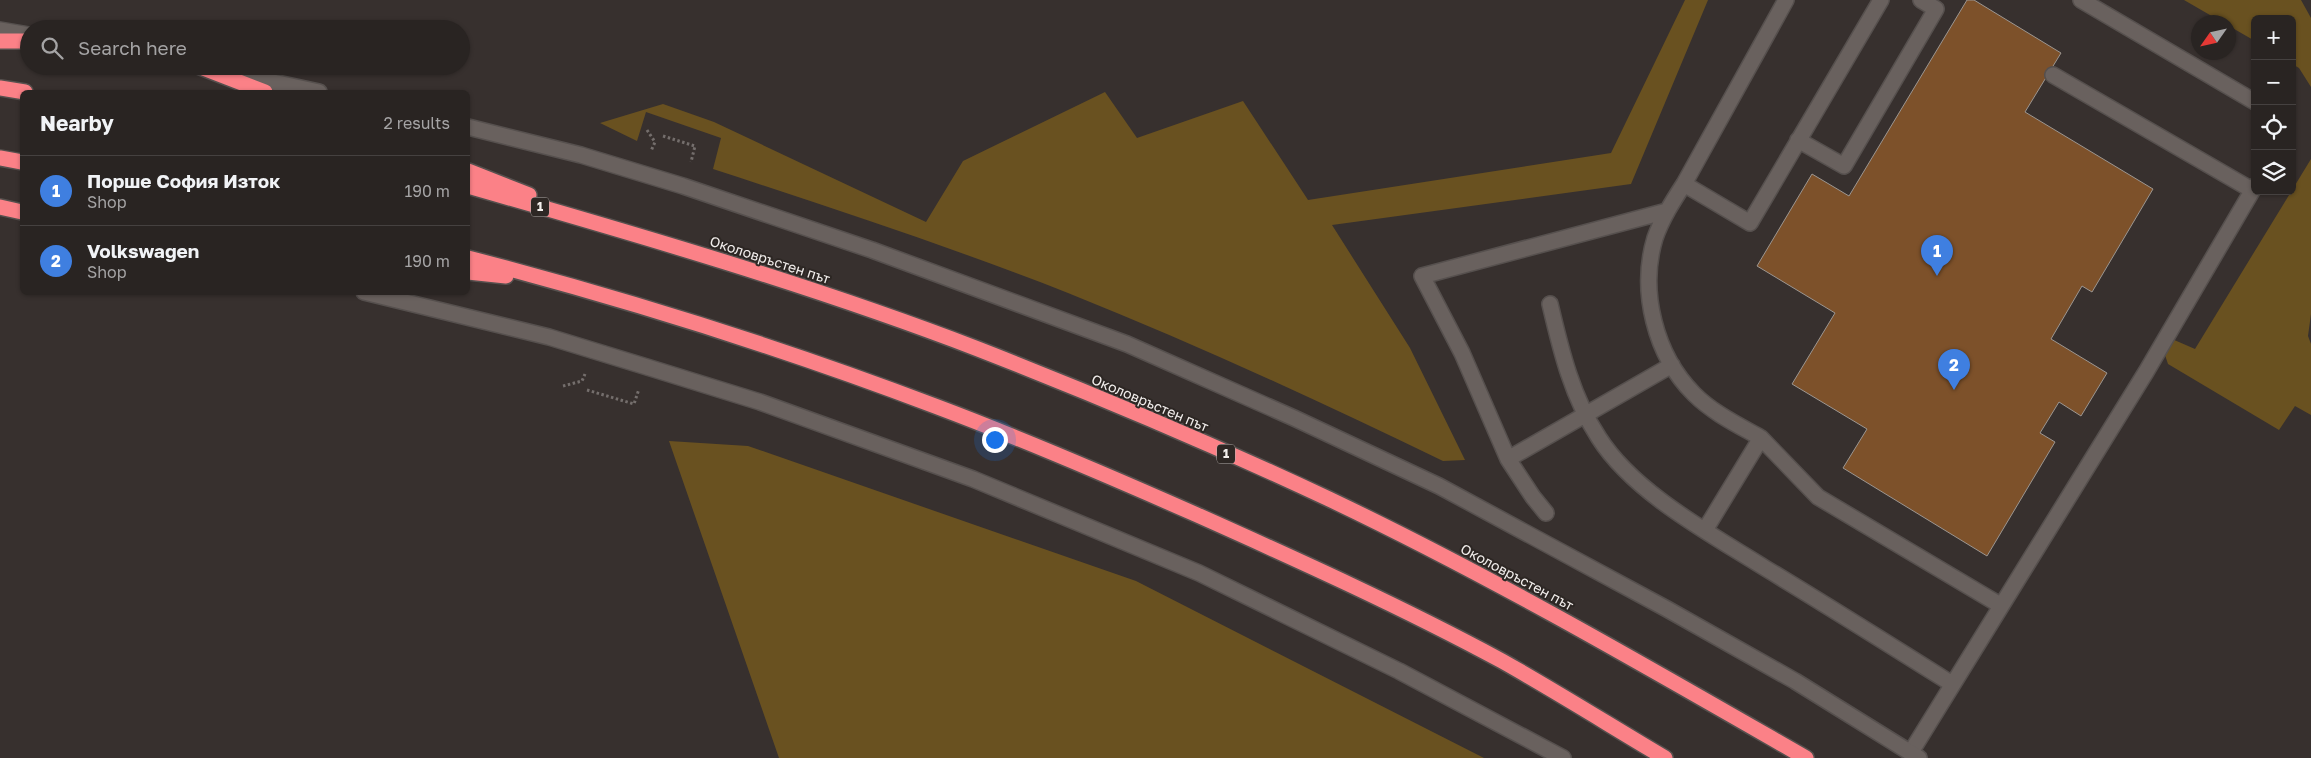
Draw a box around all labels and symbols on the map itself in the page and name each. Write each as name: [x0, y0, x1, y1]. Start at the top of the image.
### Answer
north arrow: [2191, 15, 2236, 60]
road number: 1: [531, 198, 549, 216]
street label: Околовръстен път: [708, 232, 833, 287]
pin: 1: [1921, 235, 1953, 276]
pin: 2: [1938, 349, 1970, 390]
street label: Околовръстен път: [1089, 370, 1211, 435]
your location: [982, 427, 1008, 453]
road number: 1: [1217, 444, 1235, 464]
street label: Околовръстен път: [1458, 540, 1577, 614]

